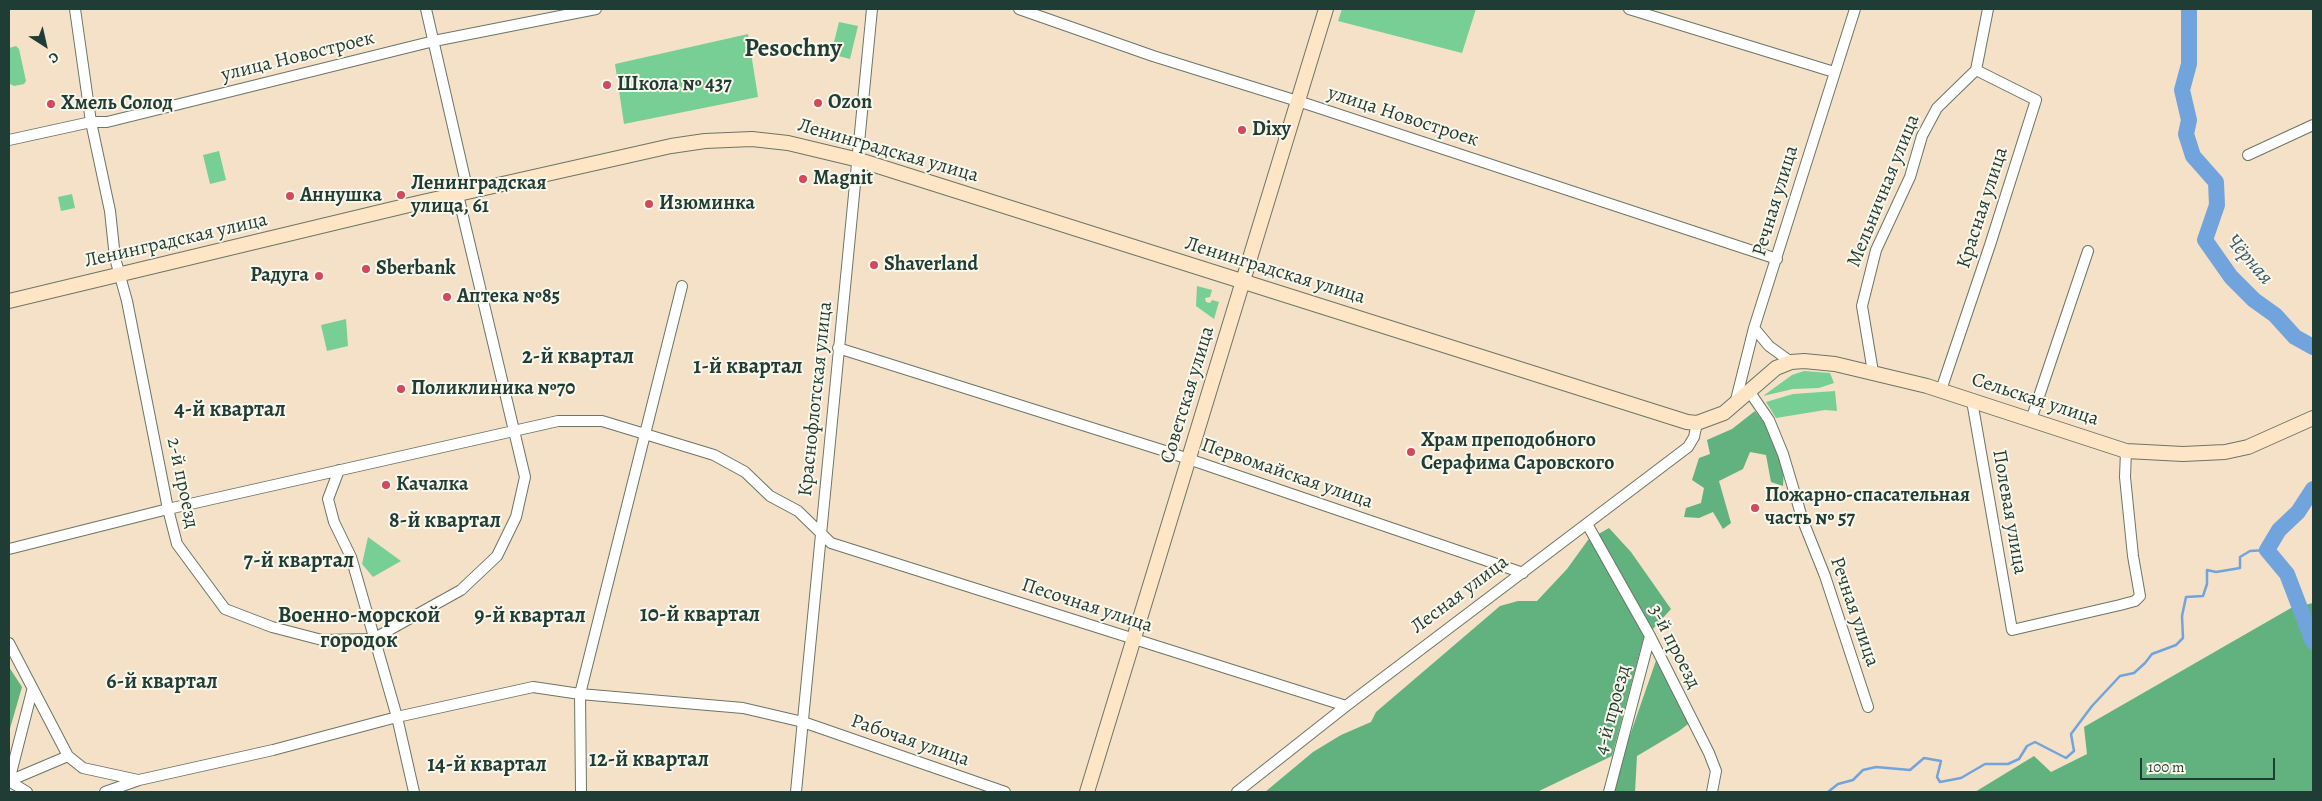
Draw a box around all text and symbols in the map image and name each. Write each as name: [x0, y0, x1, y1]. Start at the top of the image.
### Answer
north arrow: [20, 20, 70, 70]
street label: улица Новостроек: [219, 26, 377, 88]
district label: Pesochny: [744, 35, 842, 65]
text: С: [45, 47, 63, 68]
place label: Школа № 437: [617, 73, 732, 97]
marker: Школа № 437: [601, 79, 613, 91]
street label: улица Новостроек: [1325, 81, 1481, 153]
place label: Ozon: [828, 91, 872, 115]
place label: Хмель Солод: [61, 92, 173, 116]
marker: Ozon: [812, 97, 824, 109]
marker: Хмель Солод: [45, 98, 57, 110]
street label: Мельничная улица: [1842, 111, 1926, 271]
street label: Ленинградская улица: [795, 114, 981, 188]
place label: Dixy: [1252, 118, 1291, 142]
marker: Dixy: [1236, 124, 1248, 136]
street label: Речная улица: [1748, 143, 1804, 259]
street label: Красная улица: [1952, 144, 2014, 272]
place label: Magnit: [813, 167, 873, 191]
place label: Ленинградская улица, 61: [411, 172, 547, 219]
marker: Magnit: [797, 173, 809, 185]
place label: Аннушка: [300, 184, 382, 208]
marker: Ленинградская улица, 61: [395, 189, 407, 201]
marker: Аннушка: [284, 190, 296, 202]
place label: Изюминка: [659, 192, 755, 216]
marker: Изюминка: [643, 198, 655, 210]
street label: Ленинградская улица: [82, 208, 270, 274]
water label: Чёрная: [2220, 229, 2278, 291]
street label: Ленинградская улица: [1182, 232, 1368, 310]
place label: Shaverland: [884, 253, 978, 277]
place label: Sberbank: [376, 257, 456, 281]
marker: Shaverland: [868, 259, 880, 271]
marker: Sberbank: [360, 263, 372, 275]
place label: Радуга: [250, 264, 309, 288]
marker: Радуга: [313, 270, 325, 282]
place label: Аптека №85: [457, 285, 560, 309]
marker: Аптека №85: [441, 291, 453, 303]
street label: Краснофлотская улица: [794, 300, 838, 498]
street label: Советская улица: [1156, 323, 1220, 467]
district label: 2-й квартал: [522, 345, 634, 371]
district label: 1-й квартал: [693, 355, 803, 381]
street label: Сельская улица: [1968, 368, 2102, 432]
place label: Поликлиника №70: [411, 377, 575, 401]
marker: Поликлиника №70: [395, 383, 407, 395]
district label: 4-й квартал: [174, 398, 286, 424]
place label: Храм преподобного Серафима Саровского: [1421, 429, 1614, 476]
street label: Первомайская улица: [1198, 433, 1376, 515]
street label: 2-й проезд: [161, 435, 203, 531]
marker: Храм преподобного Серафима Саровского: [1405, 446, 1417, 458]
street label: Полевая улица: [1986, 448, 2032, 576]
place label: Качалка: [396, 473, 468, 497]
marker: Качалка: [380, 479, 392, 491]
place label: Пожарно-спасательная часть № 57: [1765, 484, 1970, 531]
marker: Пожарно-спасательная часть № 57: [1749, 502, 1761, 514]
district label: 8-й квартал: [389, 509, 501, 535]
district label: 7-й квартал: [244, 549, 354, 575]
street label: Лесная улица: [1406, 551, 1514, 639]
street label: Речная улица: [1824, 554, 1884, 670]
street label: Песочная улица: [1018, 573, 1156, 639]
street label: 3-й проезд: [1643, 601, 1705, 693]
district label: 10-й квартал: [640, 603, 760, 629]
district label: Военно-морской городок: [278, 604, 440, 656]
district label: 9-й квартал: [474, 604, 586, 630]
street label: 4-й проезд: [1590, 663, 1636, 757]
district label: 6-й квартал: [106, 670, 218, 696]
street label: Рабочая улица: [847, 709, 973, 773]
district label: 12-й квартал: [589, 748, 709, 774]
scale bar: [2142, 748, 2277, 780]
district label: 14-й квартал: [427, 753, 547, 779]
text: 100 m: [2148, 757, 2185, 777]

